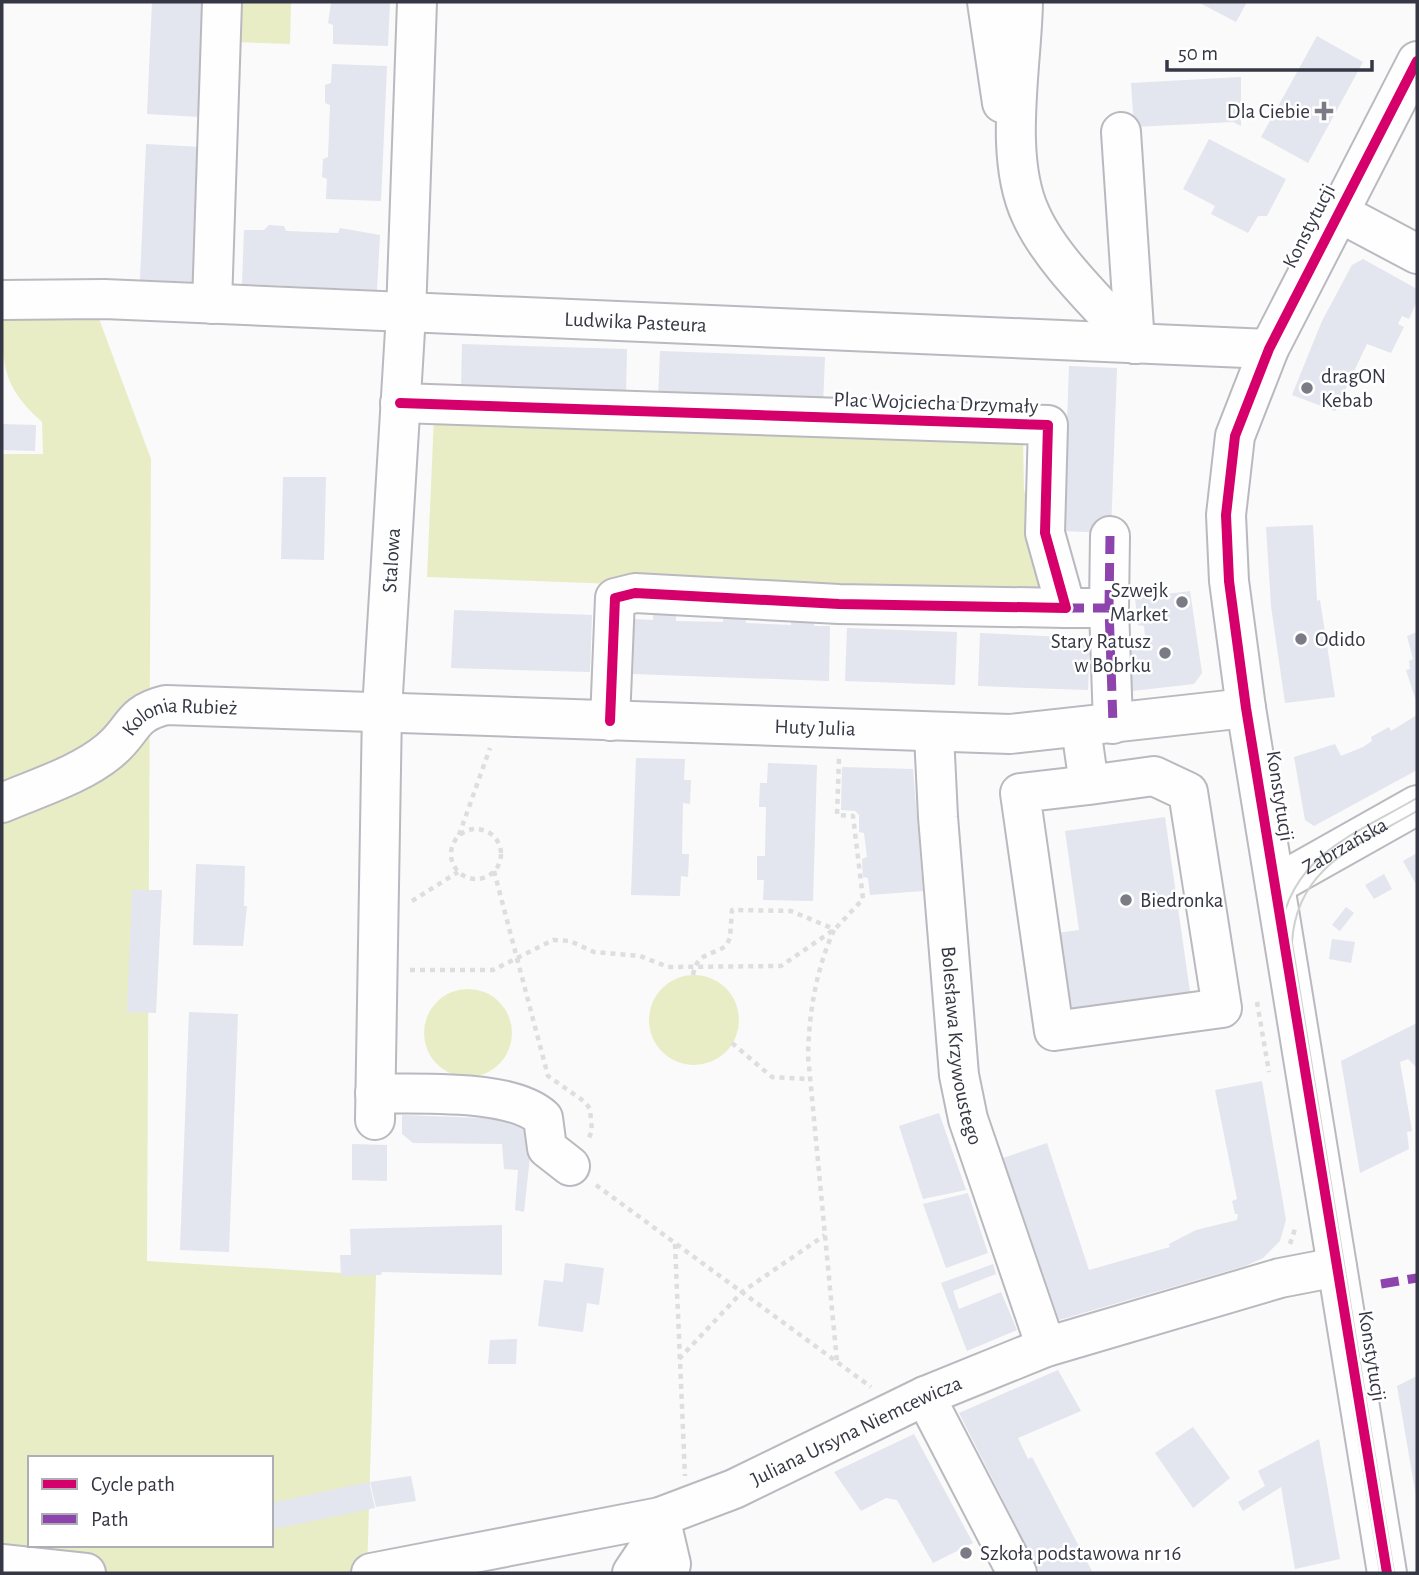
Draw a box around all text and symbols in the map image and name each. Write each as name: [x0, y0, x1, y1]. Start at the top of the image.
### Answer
scale bar: [1167, 28, 1372, 72]
text: 50 m: [1178, 43, 1218, 64]
place label: Dla Ciebie: [1227, 101, 1310, 122]
marker: Dla Ciebie: [1316, 103, 1332, 119]
street label: Konstytucji: [1279, 180, 1339, 272]
street label: Ludwika Pasteura: [564, 308, 707, 335]
place label: dragON Kebab: [1321, 366, 1386, 411]
marker: dragON Kebab: [1299, 380, 1315, 396]
street label: Plac Wojciecha Drzymały: [833, 389, 1039, 417]
street label: Stalowa: [379, 527, 404, 593]
place label: Szwejk Market: [1110, 580, 1168, 625]
marker: Szwejk Market: [1174, 594, 1190, 610]
place label: Odido: [1315, 629, 1365, 650]
place label: Stary Ratusz w Bobrku: [1051, 631, 1151, 676]
marker: Odido: [1293, 631, 1309, 647]
marker: Stary Ratusz w Bobrku: [1157, 645, 1173, 661]
street label: Kolonia Rubież: [118, 694, 238, 739]
street label: Huty Julia: [774, 715, 856, 739]
street label: Konstytucji: [1262, 749, 1298, 843]
street label: Zabrzańska: [1299, 813, 1391, 878]
place label: Biedronka: [1140, 890, 1224, 911]
marker: Biedronka: [1118, 892, 1134, 908]
street label: Bolesława Krzywoustego: [938, 945, 987, 1148]
street label: Konstytucji: [1354, 1309, 1390, 1403]
street label: Juliana Ursyna Niemcewicza: [748, 1372, 965, 1490]
legend: [28, 1456, 273, 1547]
text: Cycle path: [91, 1474, 175, 1495]
text: Path: [91, 1509, 129, 1530]
place label: Szkoła podstawowa nr 16: [980, 1543, 1181, 1564]
marker: Szkoła podstawowa nr 16: [958, 1545, 974, 1561]

